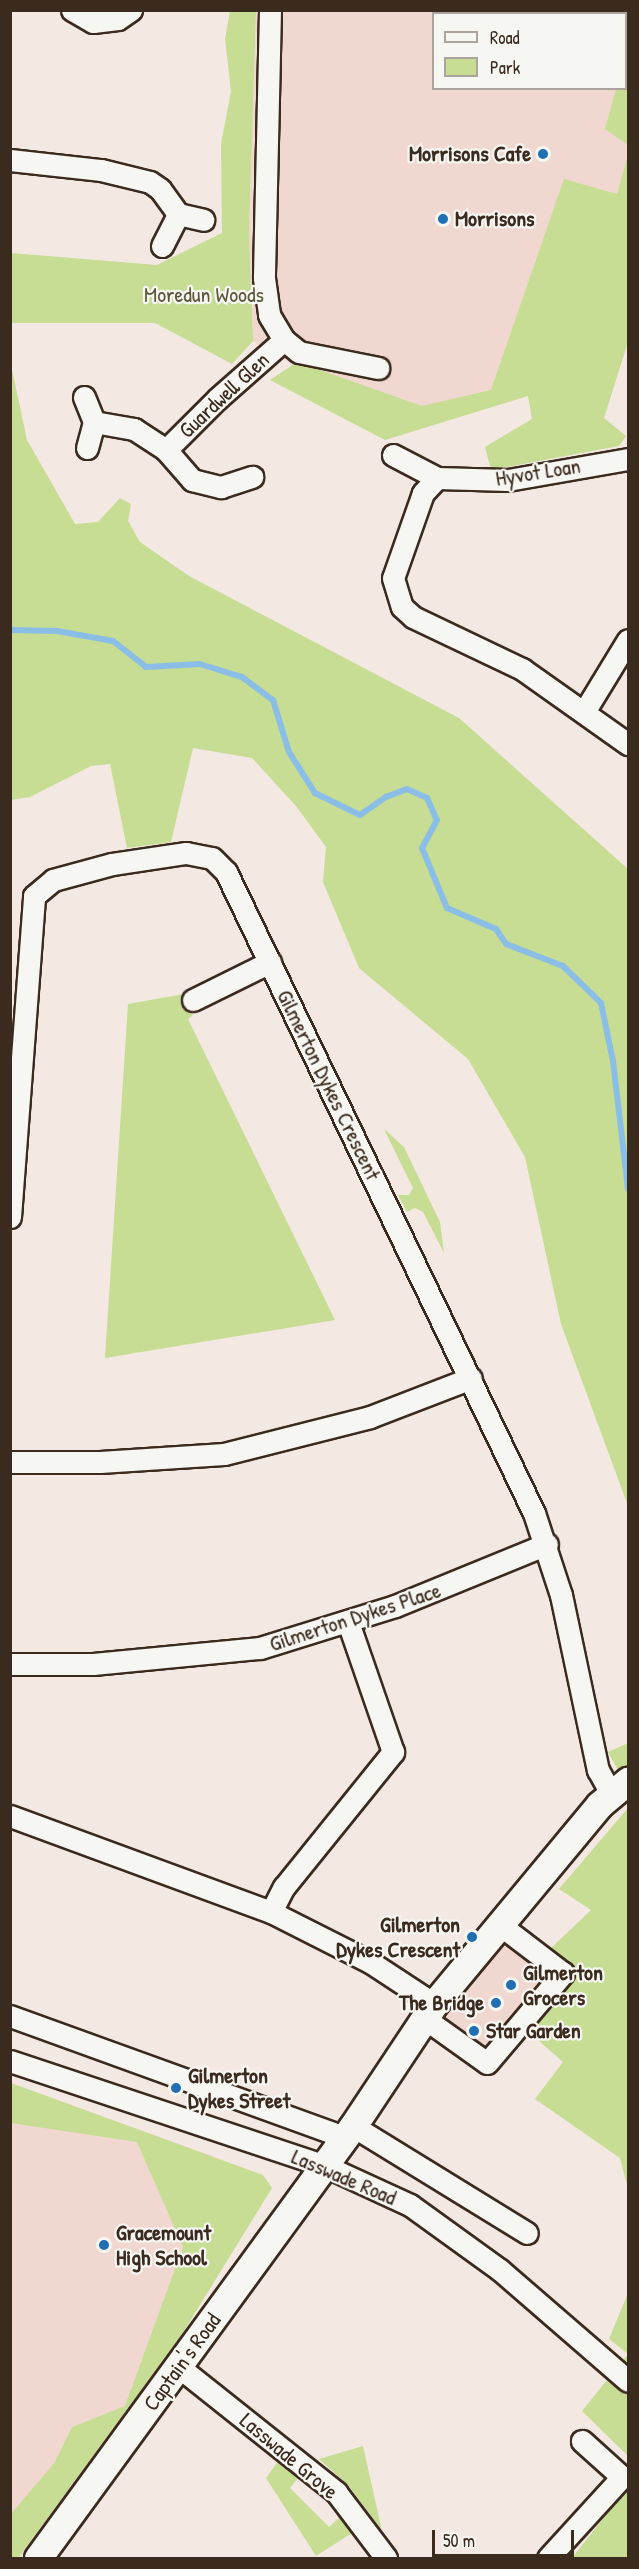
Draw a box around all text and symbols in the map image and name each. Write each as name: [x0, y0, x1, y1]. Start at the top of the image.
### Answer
legend: [432, 12, 627, 90]
text: Road: [490, 25, 520, 50]
text: Park: [490, 55, 520, 80]
place label: Morrisons Cafe: [409, 141, 531, 167]
marker: Morrisons Cafe: [536, 147, 550, 161]
place label: Morrisons: [455, 206, 535, 232]
marker: Morrisons: [436, 212, 450, 226]
park label: Moredun Woods: [144, 282, 264, 308]
street label: Guardwell Glen: [173, 347, 275, 443]
street label: Hyvot Loan: [494, 452, 582, 492]
street label: Gilmerton Dykes Crescent: [271, 985, 387, 1185]
street label: Gilmerton Dykes Place: [266, 1577, 444, 1657]
place label: Gilmerton Dykes Crescent: [336, 1911, 460, 1963]
marker: Gilmerton Dykes Crescent: [465, 1930, 479, 1944]
place label: Gilmerton Grocers: [523, 1959, 603, 2011]
marker: Gilmerton Grocers: [504, 1978, 518, 1992]
place label: The Bridge: [399, 1990, 484, 2016]
marker: The Bridge: [489, 1996, 503, 2010]
place label: Star Garden: [486, 2018, 581, 2044]
marker: Star Garden: [467, 2024, 481, 2038]
place label: Gilmerton Dykes Street: [188, 2062, 290, 2114]
marker: Gilmerton Dykes Street: [169, 2081, 183, 2095]
street label: Lasswade Road: [288, 2143, 400, 2211]
place label: Gracemount High School: [116, 2219, 211, 2270]
marker: Gracemount High School: [97, 2238, 111, 2252]
street label: Captain's Road: [138, 2308, 226, 2416]
street label: Lasswade Grove: [234, 2407, 344, 2505]
scale bar: [435, 2518, 578, 2556]
text: 50 m: [443, 2528, 475, 2553]

